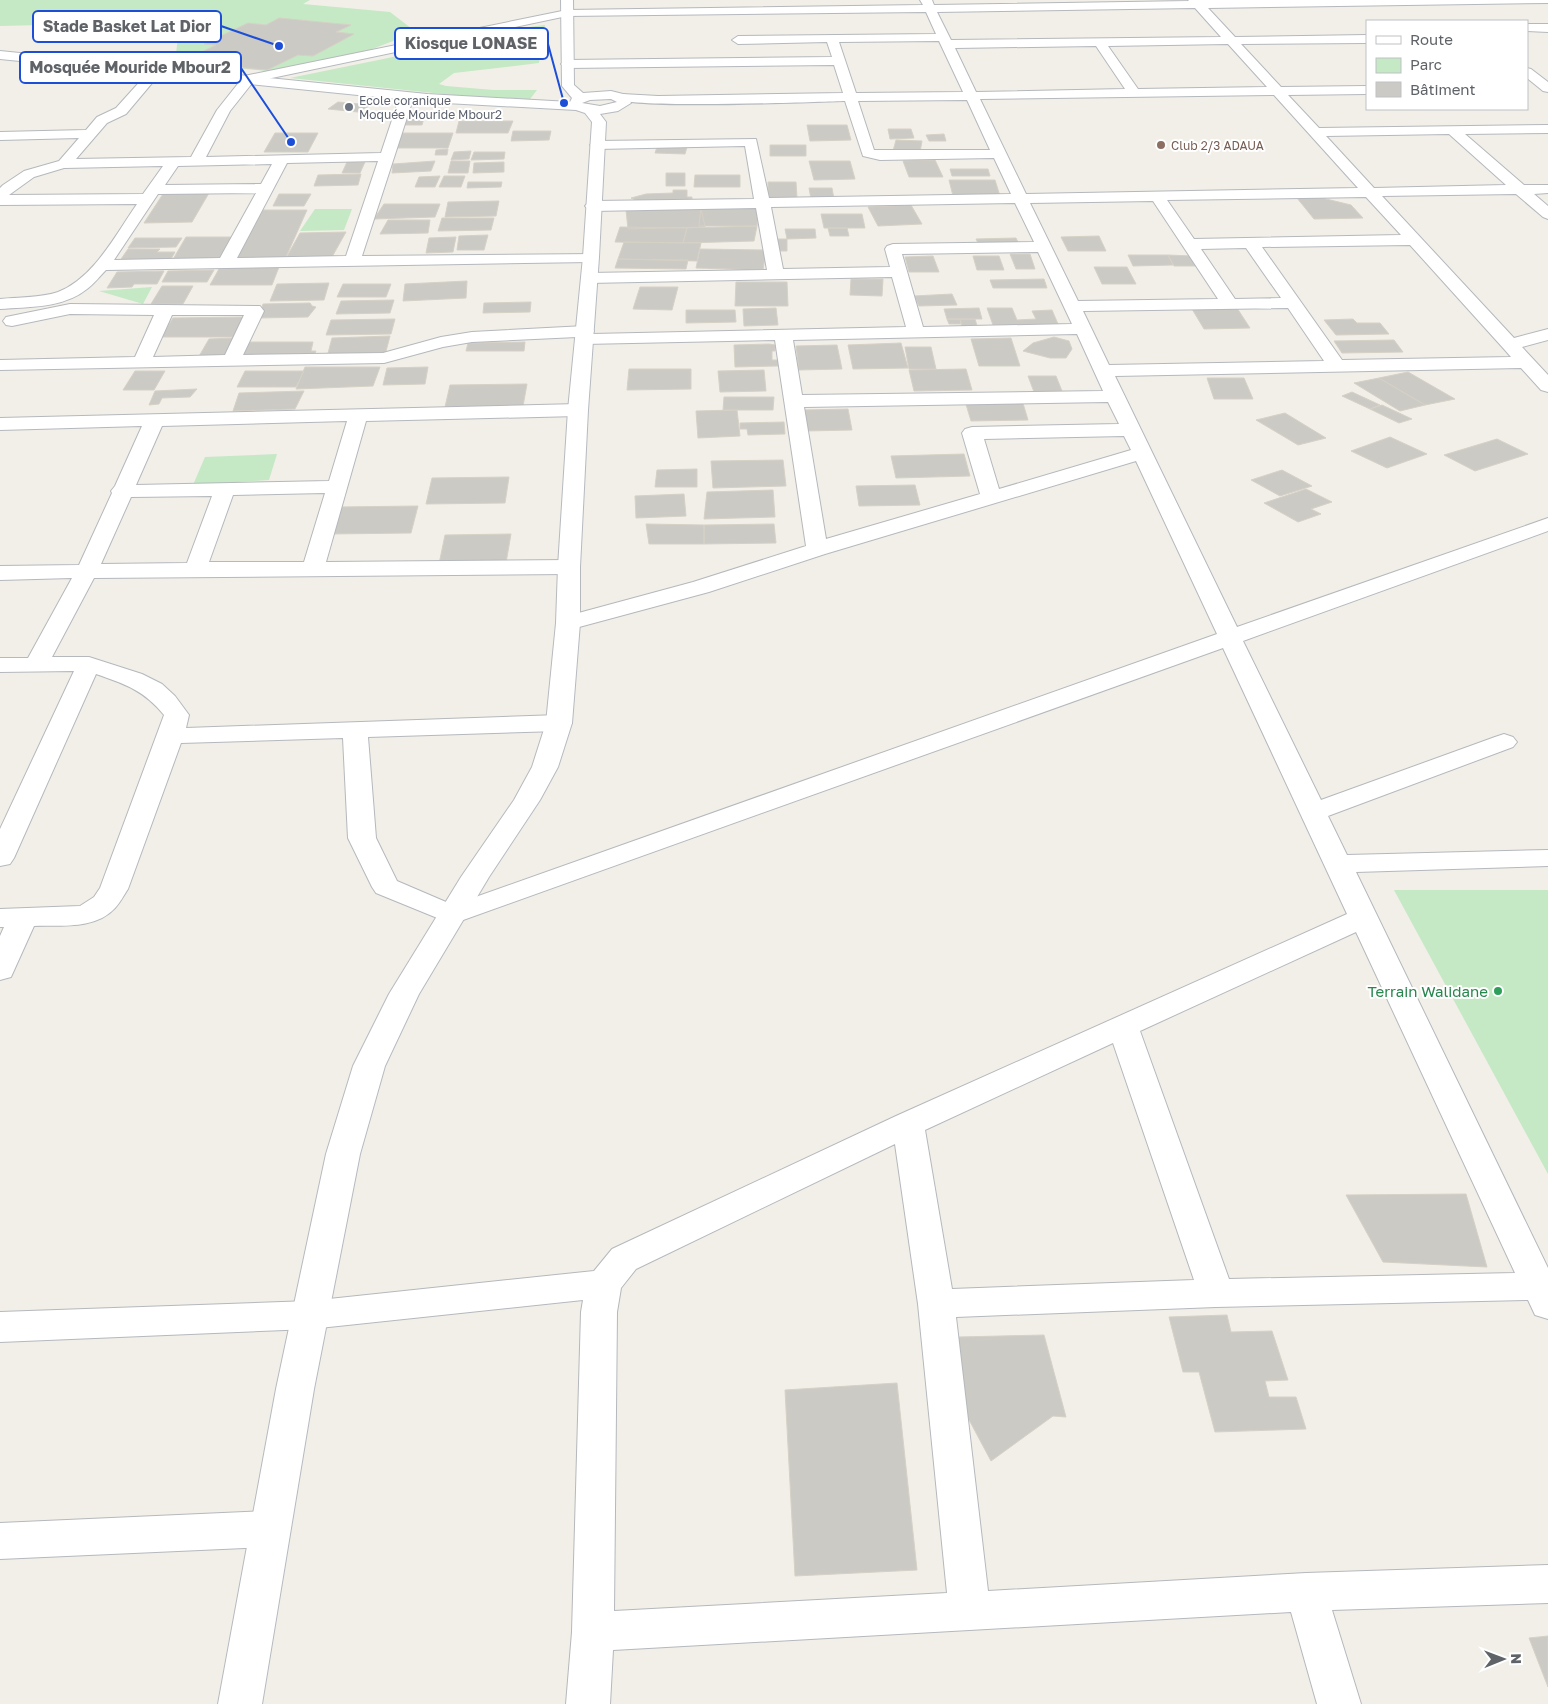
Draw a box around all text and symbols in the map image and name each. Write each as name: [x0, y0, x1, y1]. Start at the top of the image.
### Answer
callout: Stade Basket Lat Dior: [33, 11, 221, 42]
text: Stade Basket Lat Dior: [43, 16, 211, 36]
legend: [1366, 20, 1528, 110]
callout: Kiosque LONASE: [395, 28, 548, 59]
text: Route: [1410, 30, 1453, 48]
text: Kiosque LONASE: [405, 33, 537, 53]
callout: Mosquée Mouride Mbour2: [20, 52, 241, 83]
text: Parc: [1410, 55, 1442, 73]
text: Mosquée Mouride Mbour2: [29, 57, 231, 77]
text: Bâtiment: [1410, 80, 1475, 98]
place label: Ecole coranique Moquée Mouride Mbour2: [359, 93, 502, 122]
marker: Ecole coranique Moquée Mouride Mbour2: [343, 101, 355, 113]
place label: Club 2/3 ADAUA: [1171, 138, 1264, 153]
marker: Club 2/3 ADAUA: [1155, 139, 1167, 151]
place label: Terrain Walidane: [1368, 982, 1488, 1000]
marker: Terrain Walidane: [1492, 985, 1504, 997]
north arrow: [1478, 1634, 1528, 1684]
text: N: [1508, 1653, 1525, 1664]

